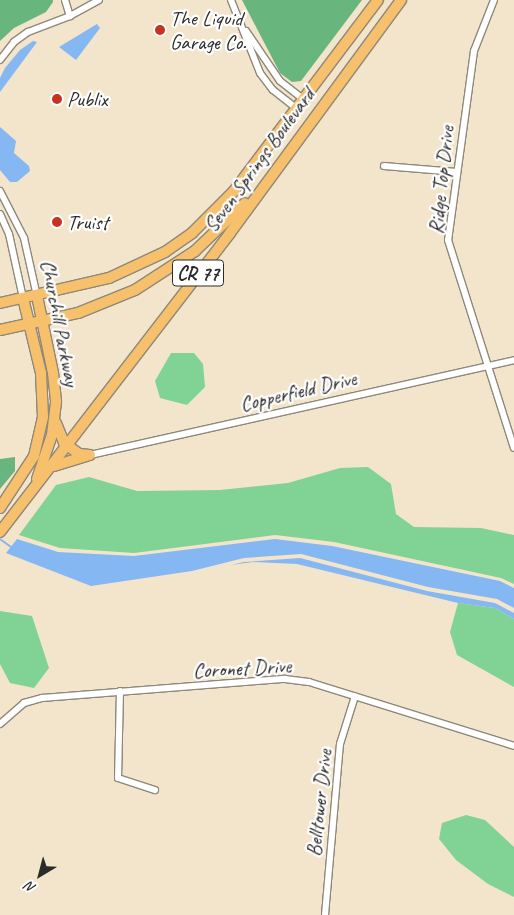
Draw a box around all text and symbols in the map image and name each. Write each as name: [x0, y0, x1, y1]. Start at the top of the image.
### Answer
place label: The Liquid Garage Co.: [170, 5, 246, 55]
marker: The Liquid Garage Co.: [154, 24, 166, 36]
street label: Seven Springs Boulevard: [198, 83, 320, 237]
place label: Publix: [67, 86, 107, 112]
marker: Publix: [51, 93, 63, 105]
street label: Ridge Top Drive: [423, 125, 459, 235]
place label: Truist: [67, 209, 108, 235]
marker: Truist: [51, 216, 63, 228]
road number: CR 77: [172, 256, 224, 290]
street label: Churchill Parkway: [35, 258, 85, 388]
street label: Copperfield Drive: [237, 365, 359, 417]
street label: Coronet Drive: [192, 653, 292, 683]
street label: Belltower Drive: [301, 748, 337, 858]
north arrow: [15, 850, 65, 900]
text: N: [22, 878, 39, 897]

